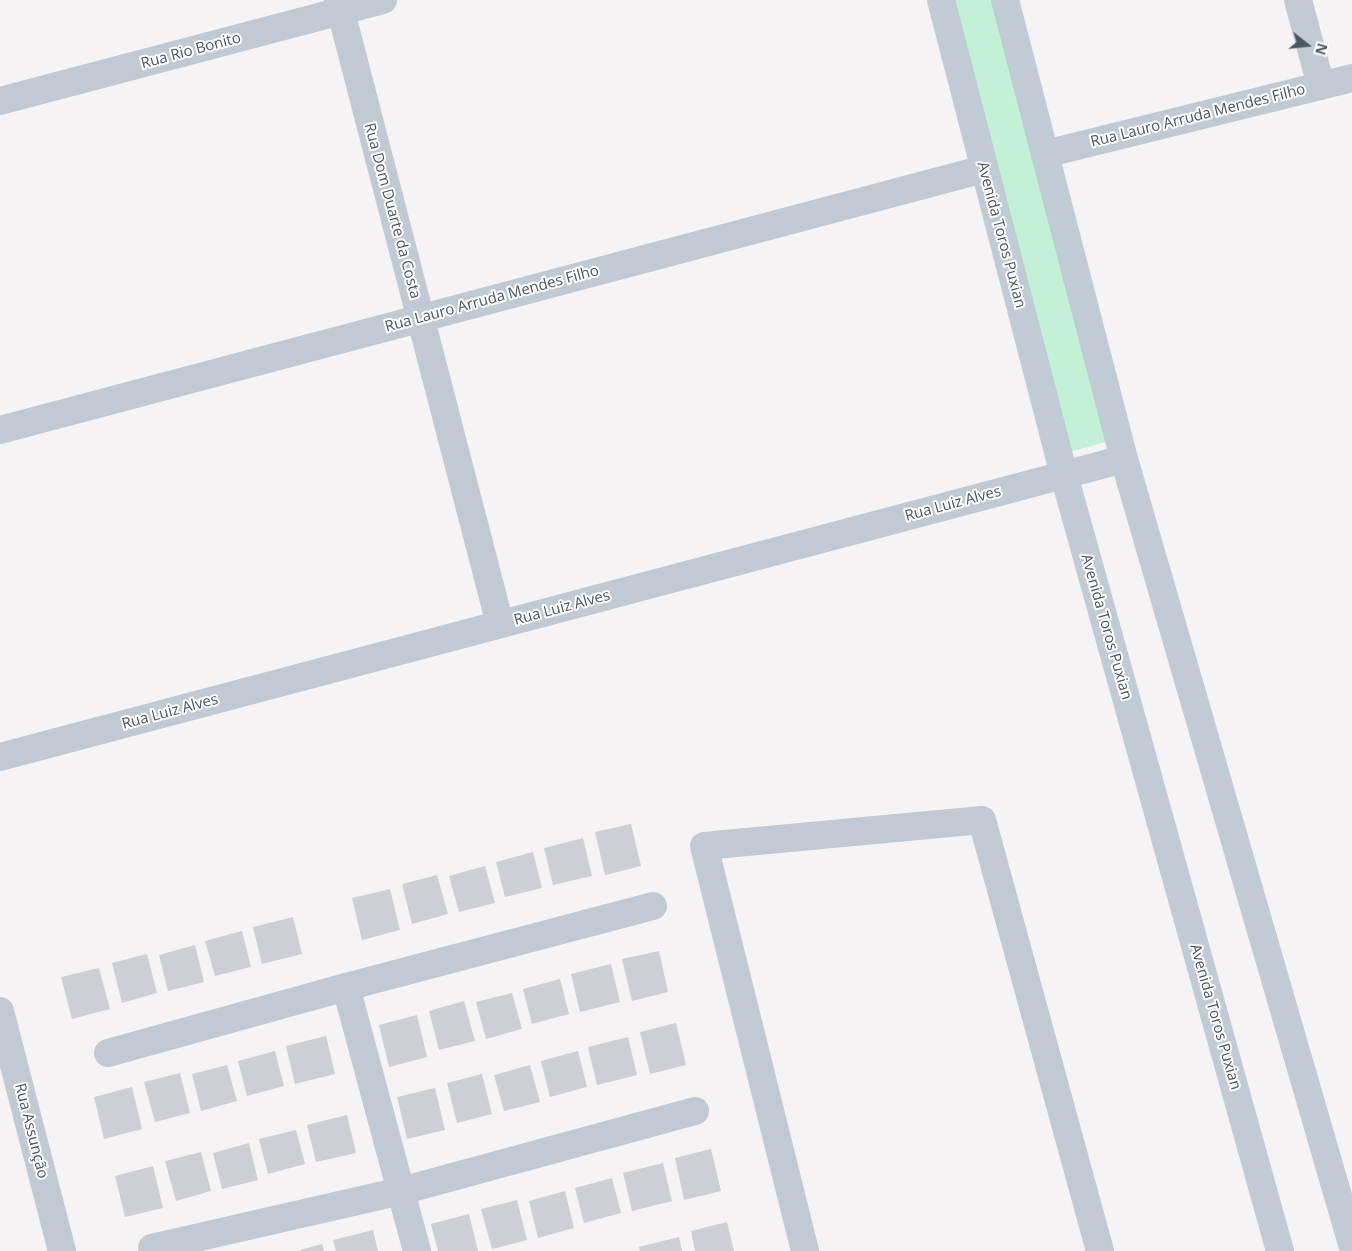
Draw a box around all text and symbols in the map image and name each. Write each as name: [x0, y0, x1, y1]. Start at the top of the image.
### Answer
north arrow: [1282, 20, 1332, 70]
street label: Rua Rio Bonito: [139, 29, 243, 73]
text: N: [1311, 41, 1333, 57]
street label: Rua Lauro Arruda Mendes Filho: [1089, 81, 1307, 151]
street label: Rua Dom Duarte da Costa: [360, 121, 424, 301]
street label: Avenida Toros Puxian: [973, 160, 1029, 310]
street label: Rua Lauro Arruda Mendes Filho: [383, 262, 601, 336]
street label: Rua Luiz Alves: [903, 483, 1003, 525]
street label: Avenida Toros Puxian: [1077, 552, 1135, 702]
street label: Rua Luiz Alves: [512, 587, 612, 629]
street label: Rua Luiz Alves: [120, 691, 220, 733]
street label: Avenida Toros Puxian: [1186, 942, 1244, 1092]
street label: Rua Assunção: [10, 1082, 52, 1180]

